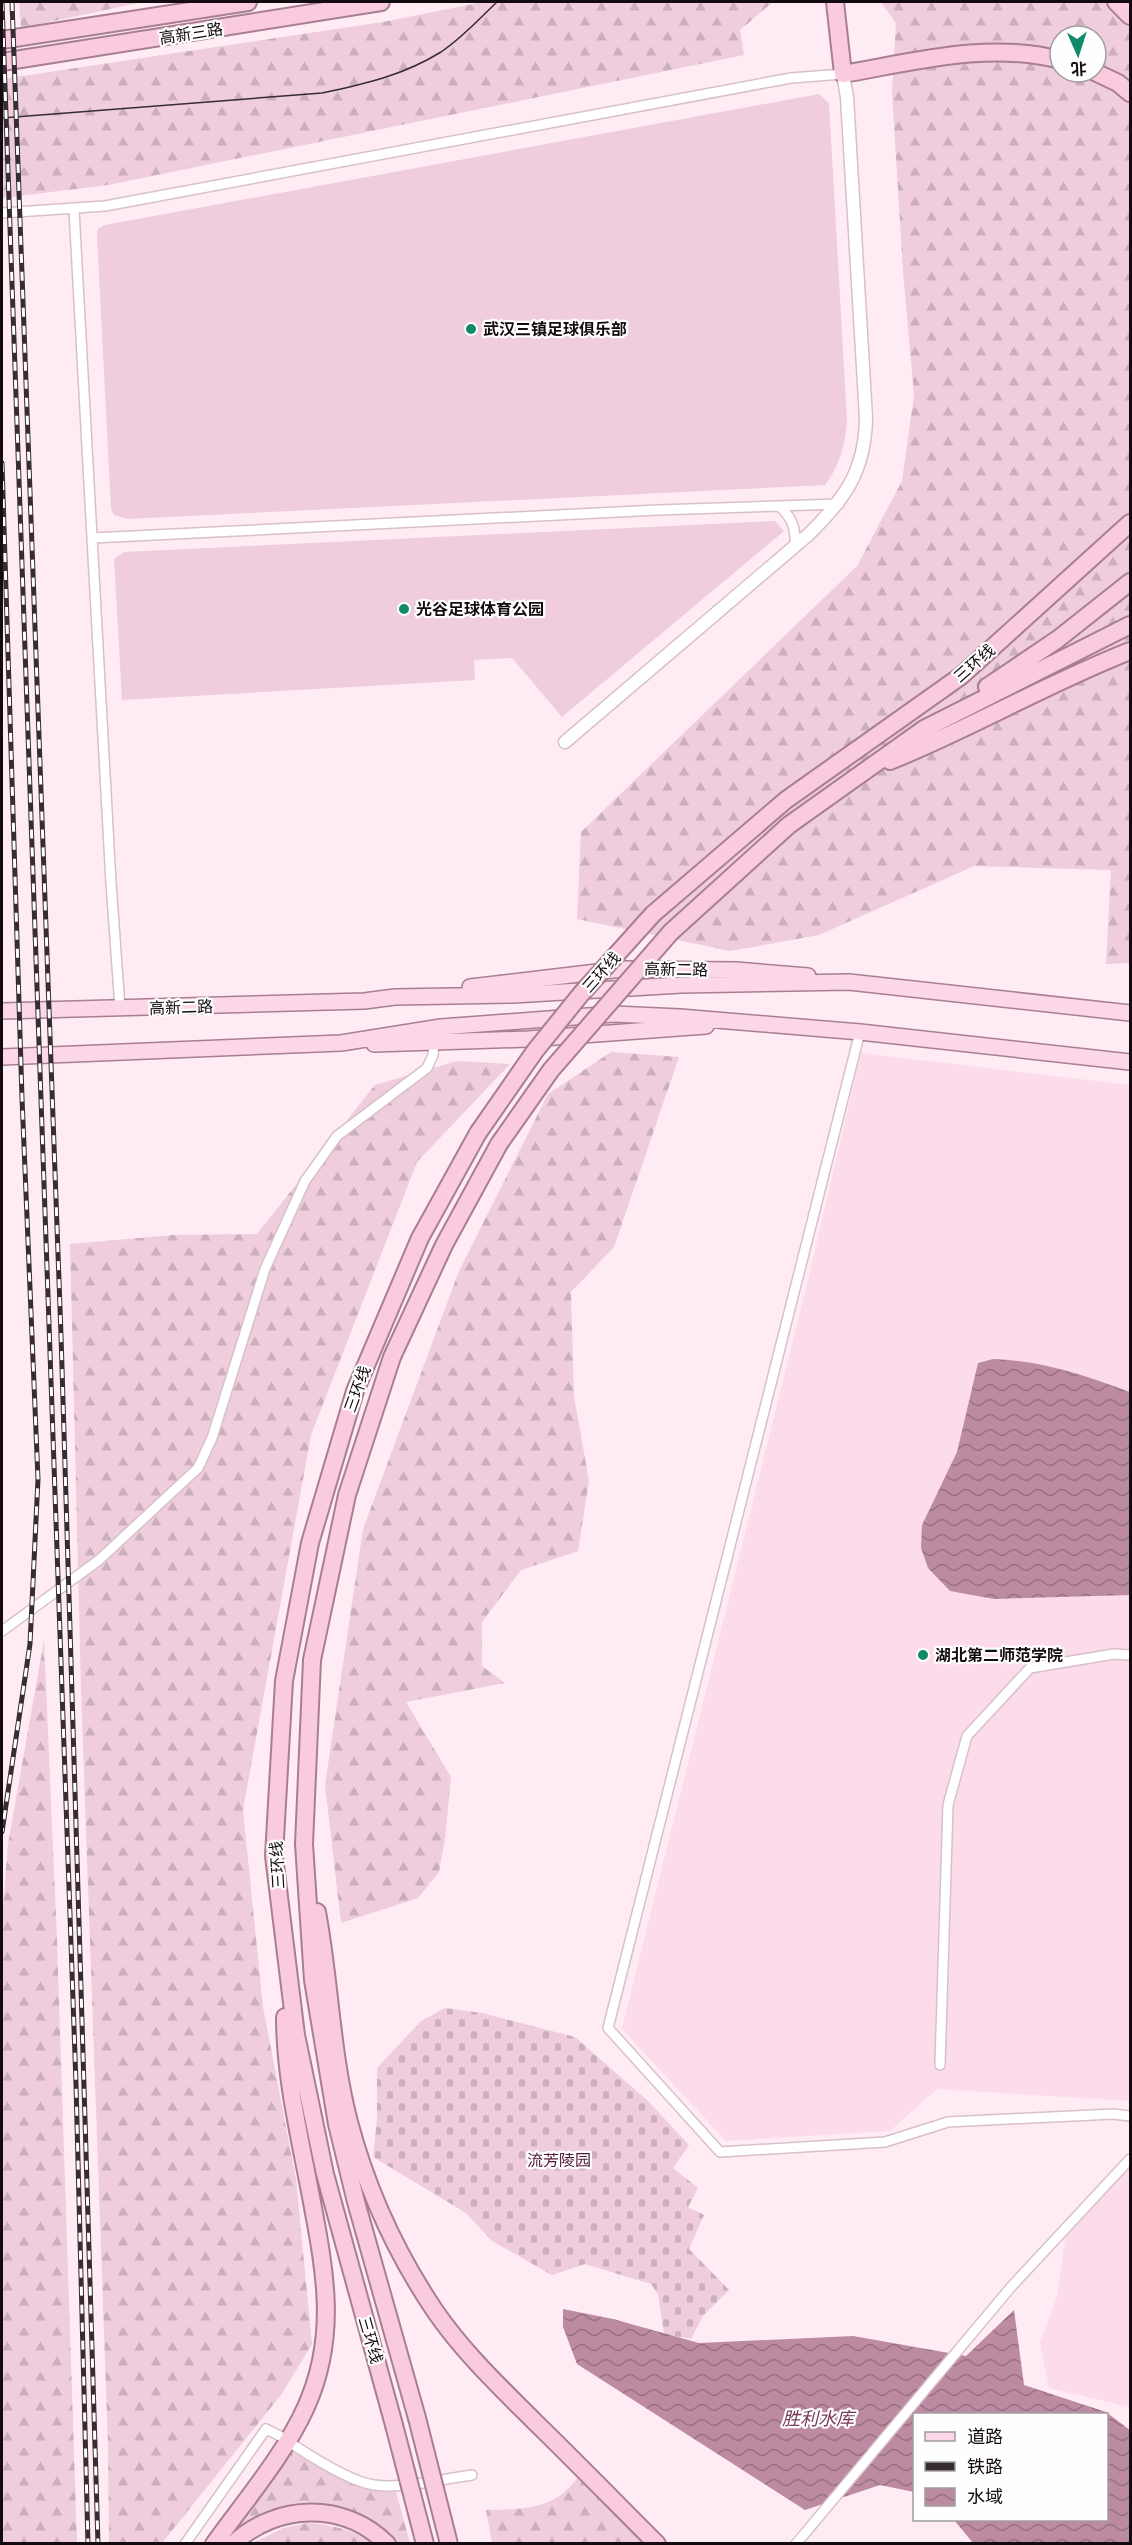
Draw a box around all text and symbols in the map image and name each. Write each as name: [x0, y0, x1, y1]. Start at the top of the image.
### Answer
street label: 高新三路: [158, 18, 224, 48]
north arrow: [1048, 24, 1108, 84]
text: 北: [1070, 59, 1087, 79]
place label: 武汉三镇足球俱乐部: [483, 319, 627, 339]
marker: 武汉三镇足球俱乐部: [464, 322, 478, 336]
place label: 光谷足球体育公园: [416, 599, 544, 619]
marker: 光谷足球体育公园: [397, 602, 411, 616]
street label: 三环线: [949, 640, 999, 686]
street label: 三环线: [578, 947, 624, 997]
street label: 高新二路: [644, 958, 708, 980]
street label: 高新二路: [149, 996, 213, 1018]
street label: 三环线: [339, 1363, 375, 1415]
place label: 湖北第二师范学院: [935, 1645, 1063, 1665]
marker: 湖北第二师范学院: [916, 1648, 930, 1662]
street label: 三环线: [266, 1841, 288, 1889]
park label: 流芳陵园: [527, 2150, 591, 2170]
street label: 三环线: [355, 2314, 387, 2366]
water label: 胜利水库: [782, 2408, 857, 2429]
legend: [913, 2413, 1108, 2521]
text: 道路: [967, 2426, 1003, 2447]
text: 铁路: [967, 2456, 1003, 2477]
text: 水域: [967, 2486, 1003, 2507]

